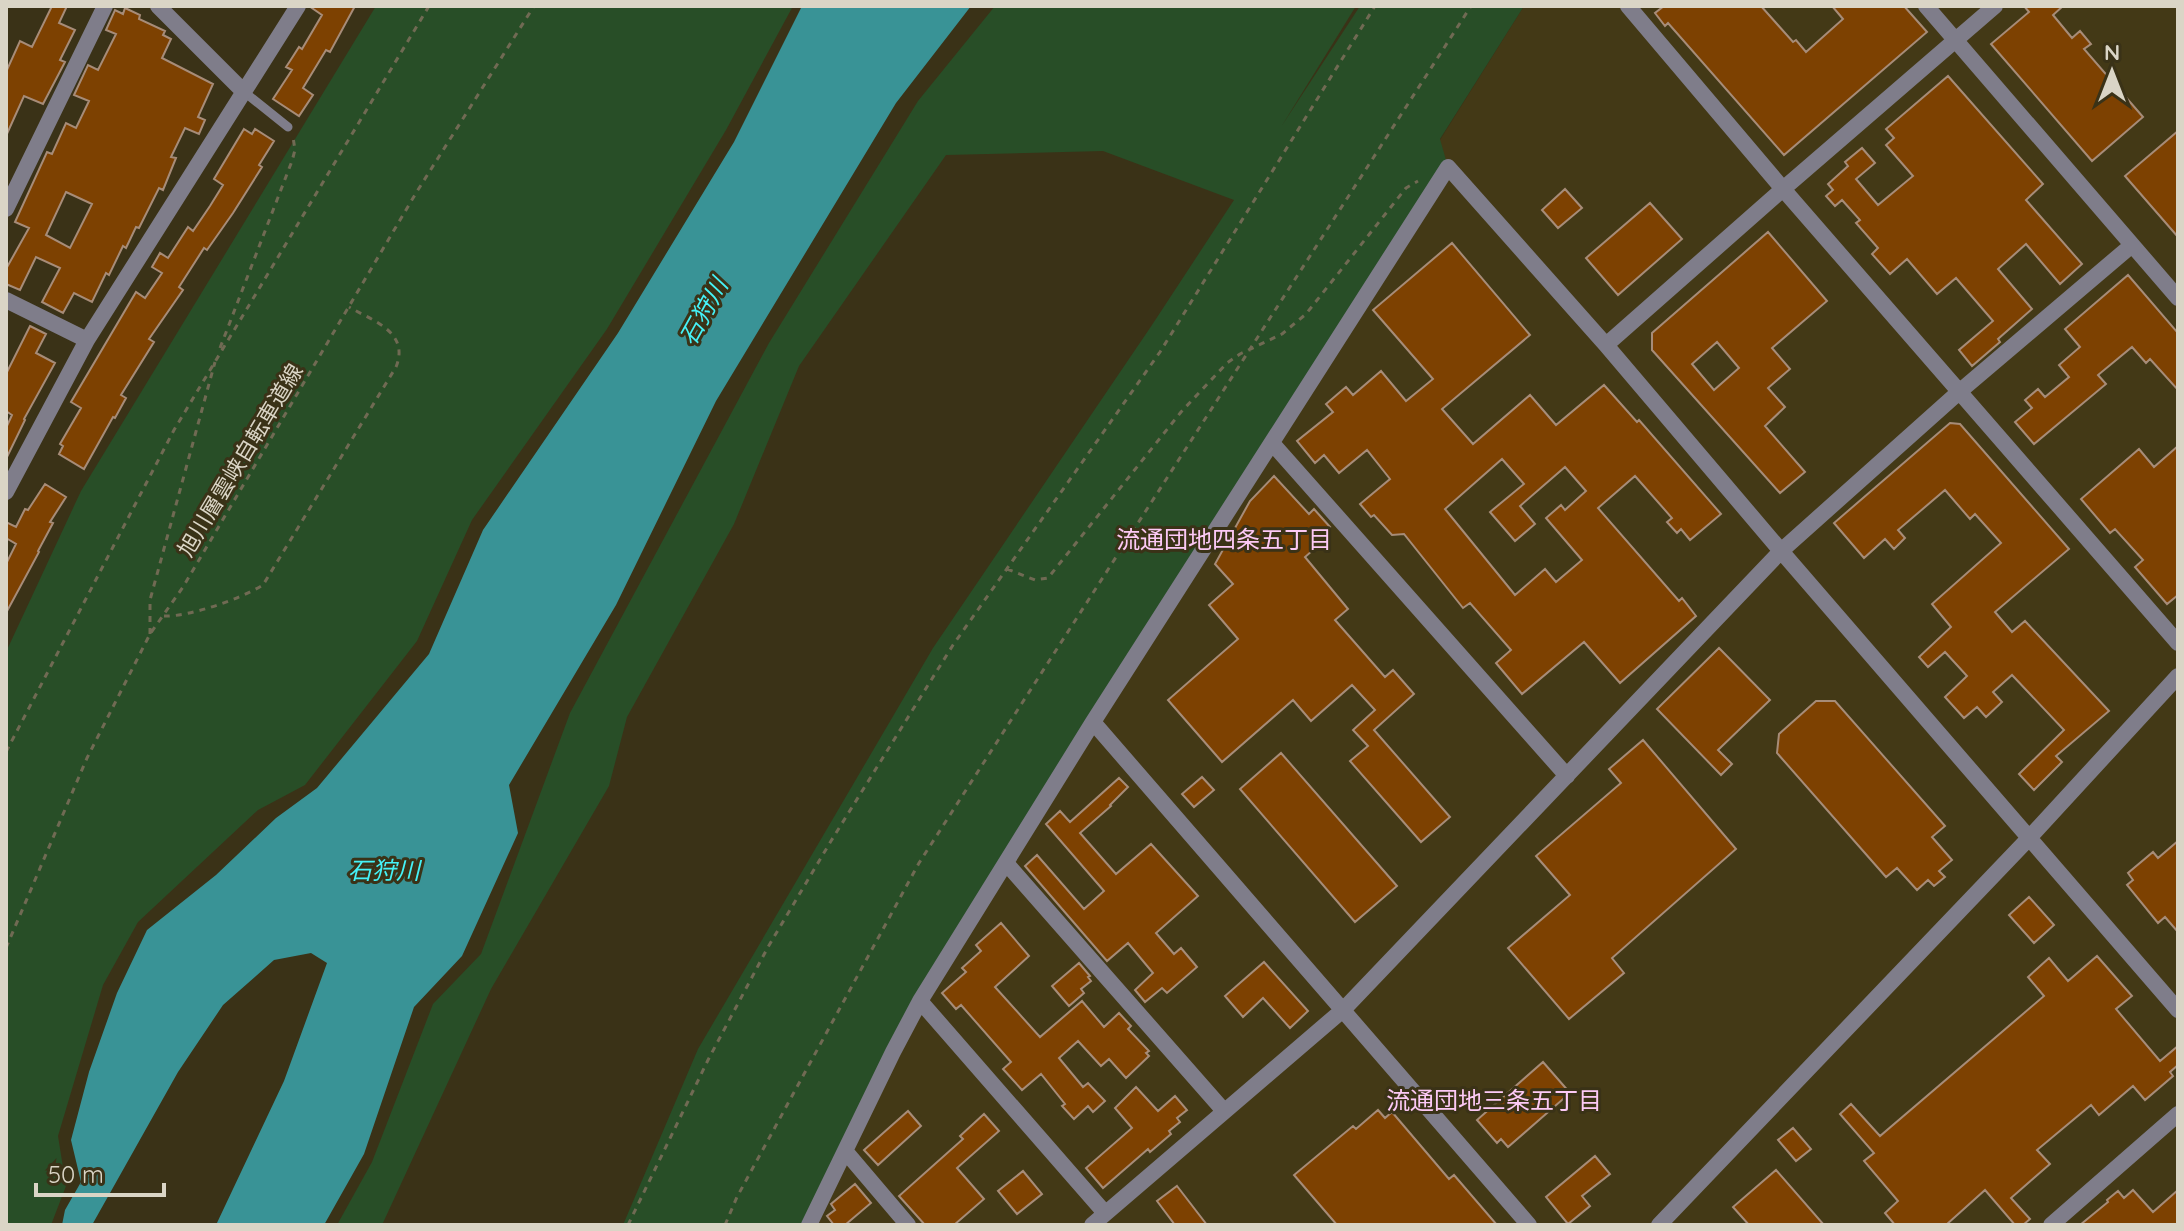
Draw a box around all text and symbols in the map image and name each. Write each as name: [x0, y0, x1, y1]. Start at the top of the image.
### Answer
north arrow: [2072, 32, 2152, 112]
text: N: [2104, 38, 2120, 66]
water label: 石狩川: [673, 270, 735, 350]
street label: 旭川層雲峡自転車道線: [171, 358, 309, 562]
district label: 流通団地四条五丁目: [1116, 524, 1332, 554]
water label: 石狩川: [348, 855, 423, 885]
district label: 流通団地三条五丁目: [1386, 1085, 1602, 1115]
scale bar: [36, 1147, 164, 1197]
text: 50 m: [48, 1159, 104, 1189]

